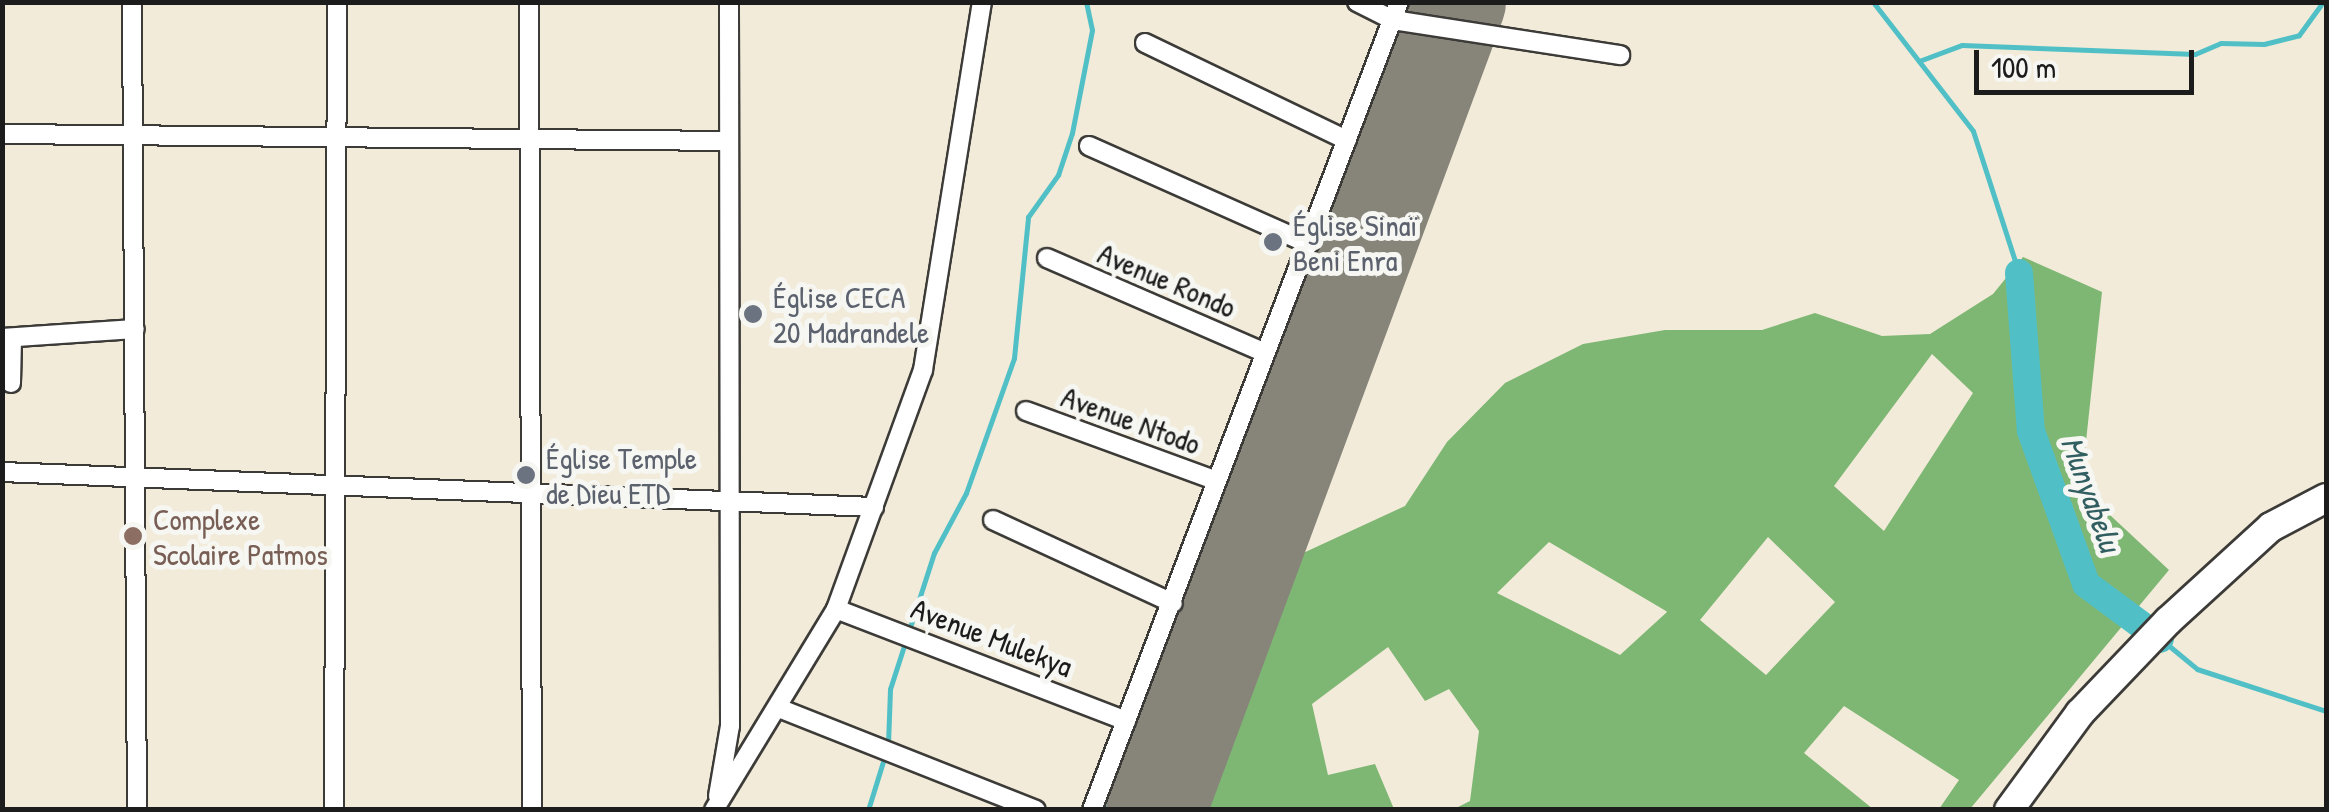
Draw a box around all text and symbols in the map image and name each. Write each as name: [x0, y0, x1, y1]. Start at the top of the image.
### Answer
scale bar: [1979, 30, 2199, 92]
text: 100 m: [1991, 47, 2056, 87]
place label: Église Sinaï Beni Enra: [1293, 207, 1417, 278]
marker: Église Sinaï Beni Enra: [1262, 231, 1284, 253]
street label: Avenue Rondo: [1093, 235, 1241, 325]
place label: Église CECA 20 Madrandele: [773, 279, 929, 350]
marker: Église CECA 20 Madrandele: [742, 303, 764, 325]
street label: Avenue Ntodo: [1057, 378, 1205, 462]
water label: Munyabelu: [2053, 431, 2129, 557]
place label: Église Temple de Dieu ETD: [546, 440, 697, 510]
marker: Église Temple de Dieu ETD: [515, 464, 537, 486]
place label: Complexe Scolaire Patmos: [153, 501, 328, 572]
marker: Complexe Scolaire Patmos: [122, 525, 144, 547]
street label: Avenue Mulekya: [906, 590, 1078, 684]

